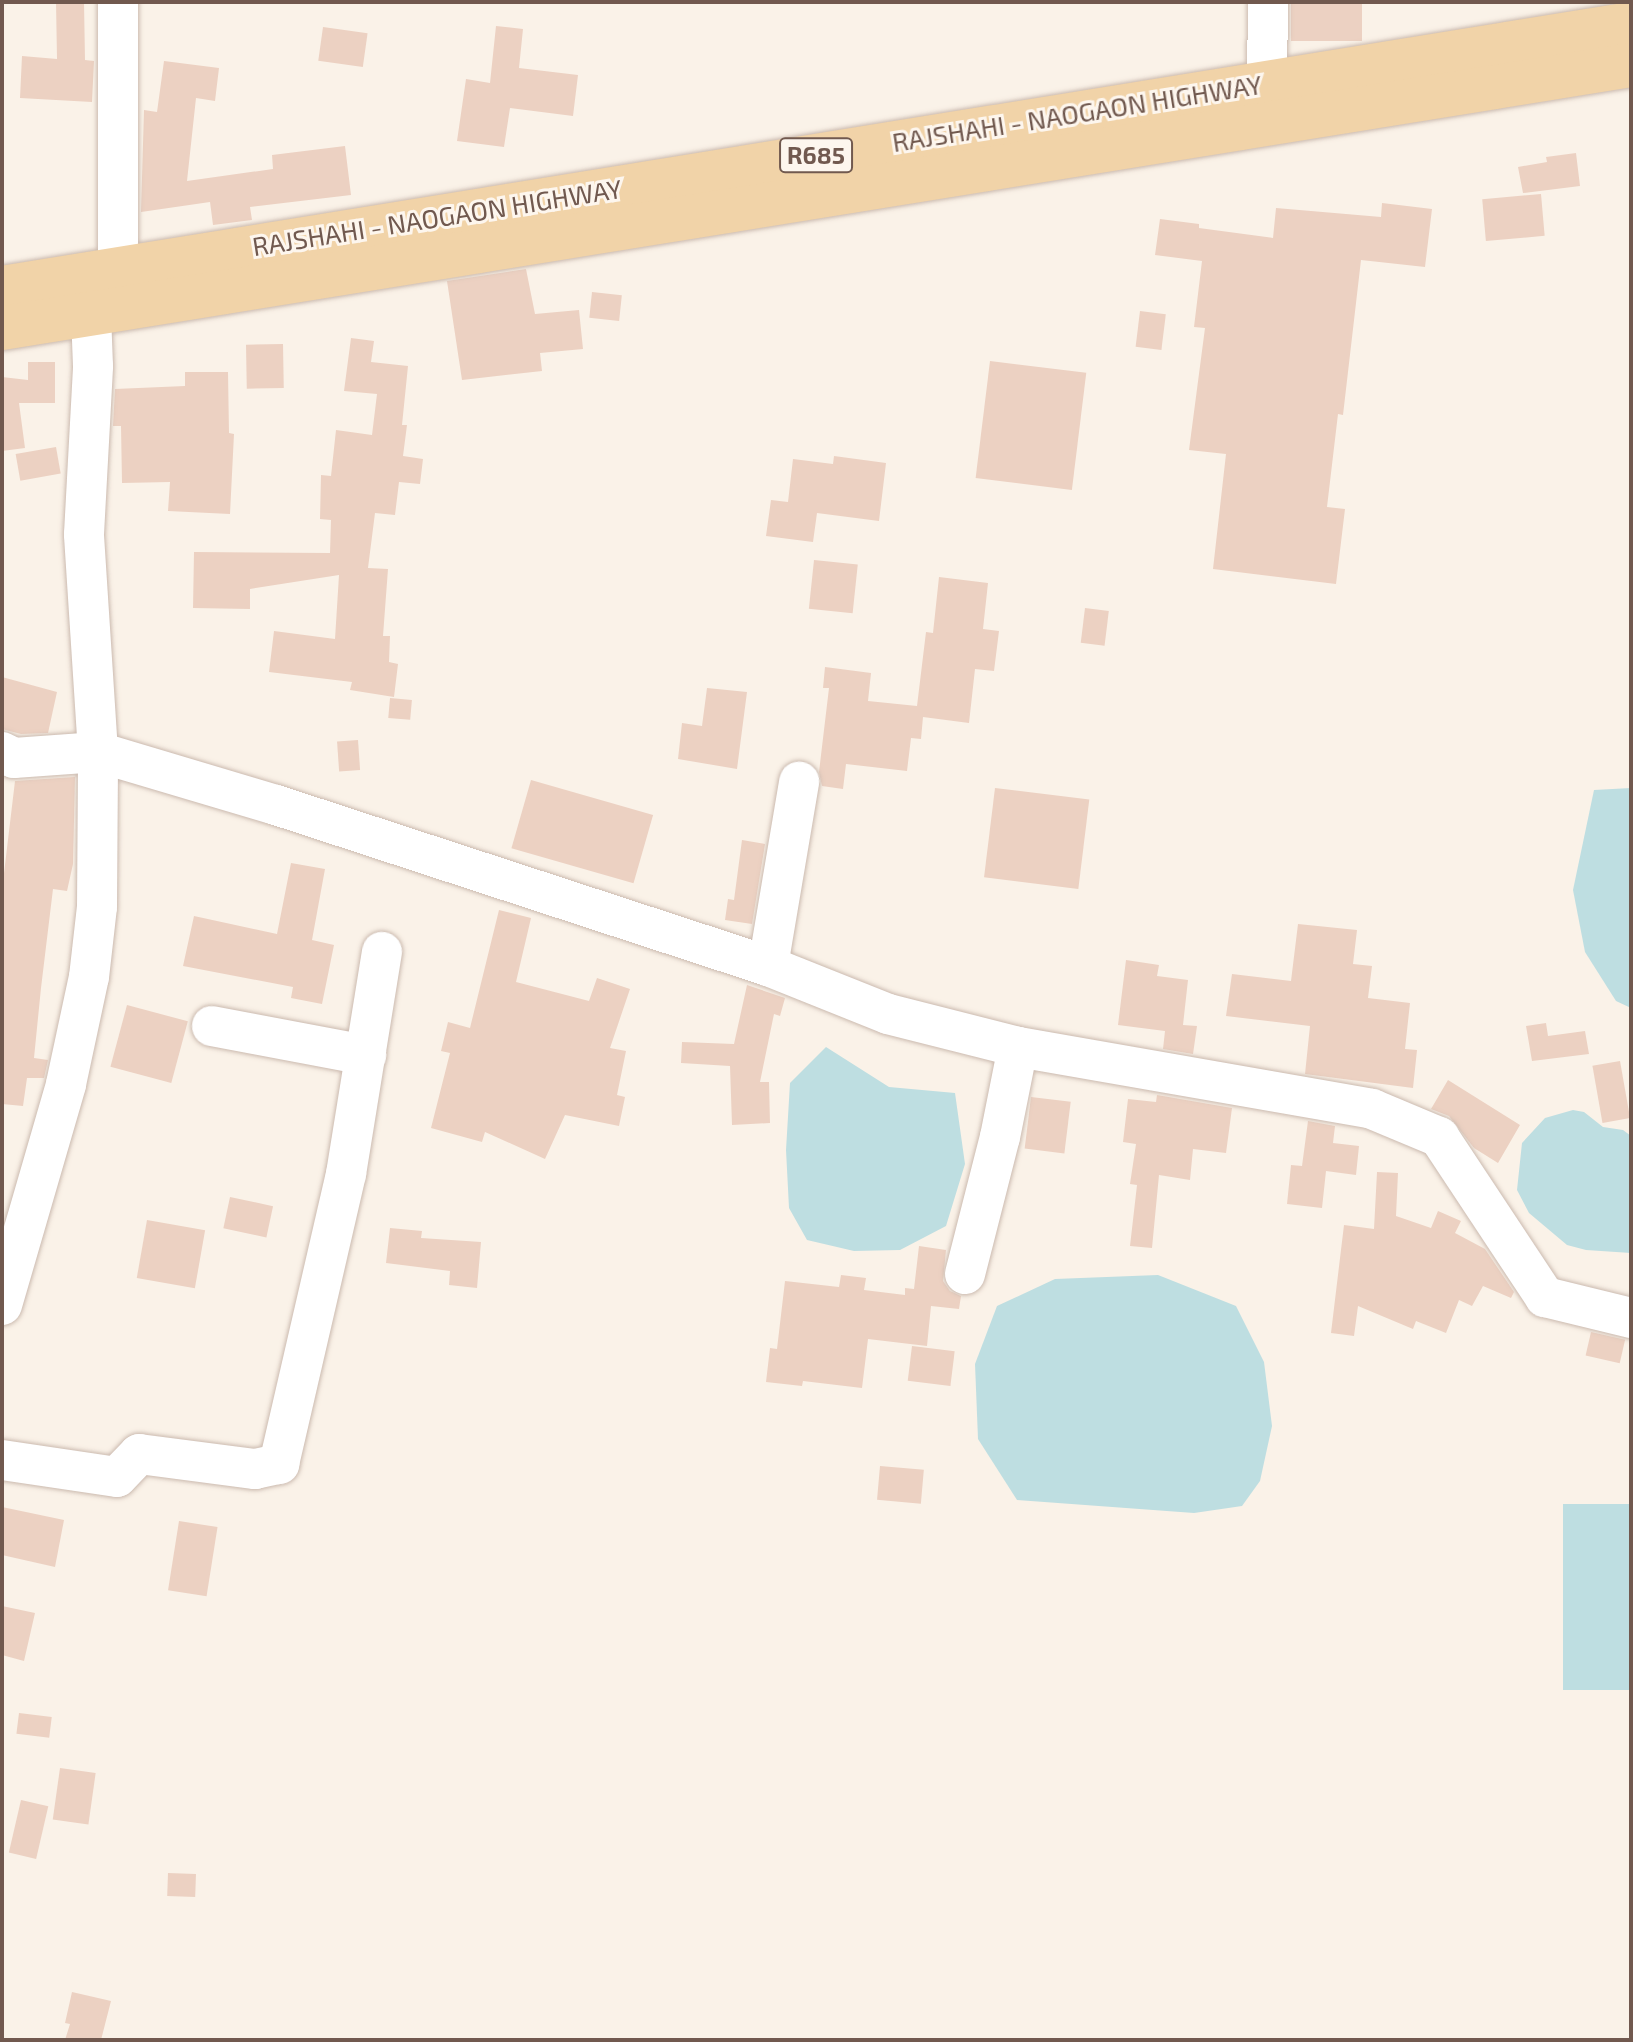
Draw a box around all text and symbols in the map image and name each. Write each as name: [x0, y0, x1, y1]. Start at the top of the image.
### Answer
street label: RAJSHAHI - NAOGAON HIGHWAY: [890, 68, 1264, 158]
road number: R685: [778, 135, 854, 175]
street label: RAJSHAHI - NAOGAON HIGHWAY: [250, 172, 624, 262]

